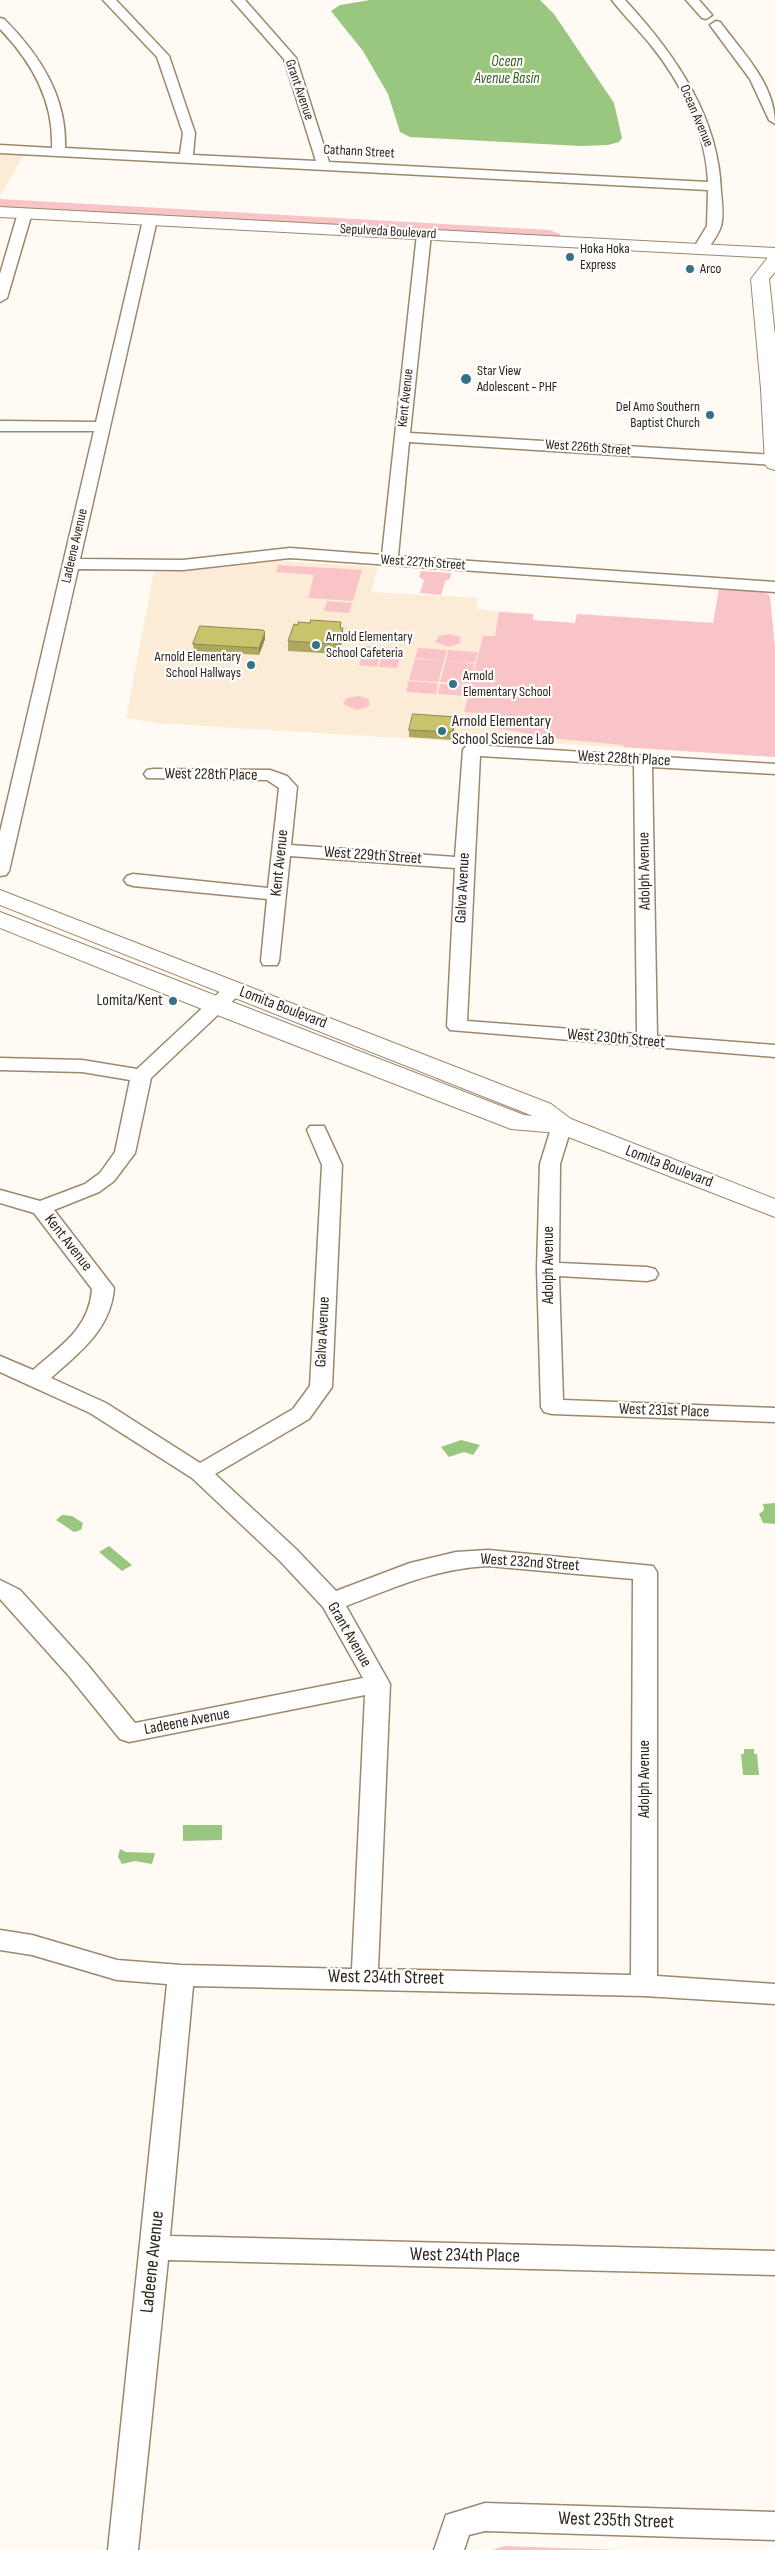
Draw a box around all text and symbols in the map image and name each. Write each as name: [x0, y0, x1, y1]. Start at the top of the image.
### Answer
water label: Ocean Avenue Basin: [475, 53, 539, 88]
street label: Grant Avenue: [281, 57, 317, 123]
street label: Ocean Avenue: [675, 82, 717, 150]
street label: Cathann Street: [323, 142, 395, 162]
street label: Sepulveda Boulevard: [339, 221, 437, 243]
place label: Hoka Hoka Express: [580, 241, 630, 274]
marker: Hoka Hoka Express: [564, 251, 576, 263]
place label: Arco: [700, 261, 721, 277]
marker: Arco: [684, 263, 696, 275]
place label: Star View Adolescent - PHF: [477, 363, 557, 396]
street label: Kent Avenue: [395, 368, 417, 428]
marker: Star View Adolescent - PHF: [459, 372, 473, 386]
place label: Del Amo Southern Baptist Church: [616, 399, 700, 432]
marker: Del Amo Southern Baptist Church: [704, 409, 716, 421]
street label: West 226th Street: [545, 437, 631, 459]
street label: Ladeene Avenue: [58, 507, 92, 585]
street label: West 227th Street: [380, 552, 466, 574]
place label: Arnold Elementary School Cafeteria: [326, 629, 413, 662]
marker: Arnold Elementary School Cafeteria: [310, 639, 322, 651]
place label: Arnold Elementary School Hallways: [154, 649, 241, 682]
marker: Arnold Elementary School Hallways: [245, 659, 257, 671]
place label: Arnold Elementary School: [463, 668, 551, 700]
marker: Arnold Elementary School: [447, 678, 459, 690]
place label: Arnold Elementary School Science Lab: [452, 712, 554, 750]
marker: Arnold Elementary School Science Lab: [436, 725, 448, 737]
street label: West 228th Place: [577, 747, 671, 771]
street label: West 228th Place: [164, 765, 258, 785]
street label: Kent Avenue: [267, 829, 293, 897]
street label: Adolph Avenue: [635, 832, 655, 910]
street label: West 229th Street: [323, 843, 423, 869]
street label: Galva Avenue: [452, 852, 474, 924]
street label: Lomita Boulevard: [237, 983, 329, 1033]
place label: Lomita/Kent: [97, 991, 163, 1011]
marker: Lomita/Kent: [167, 995, 179, 1007]
street label: West 230th Street: [566, 1025, 666, 1053]
street label: Lomita Boulevard: [623, 1142, 715, 1192]
street label: Kent Avenue: [40, 1211, 96, 1275]
street label: Adolph Avenue: [539, 1226, 559, 1304]
street label: Galva Avenue: [312, 1296, 334, 1368]
street label: West 231st Place: [618, 1400, 710, 1422]
street label: West 232nd Street: [480, 1550, 580, 1576]
street label: Grant Avenue: [323, 1599, 375, 1671]
street label: Ladeene Avenue: [143, 1704, 231, 1740]
street label: Adolph Avenue: [635, 1740, 655, 1818]
street label: West 234th Street: [328, 1966, 444, 1990]
street label: Ladeene Avenue: [136, 2210, 170, 2314]
street label: West 234th Place: [410, 2244, 520, 2268]
street label: West 235th Street: [558, 2508, 674, 2534]

